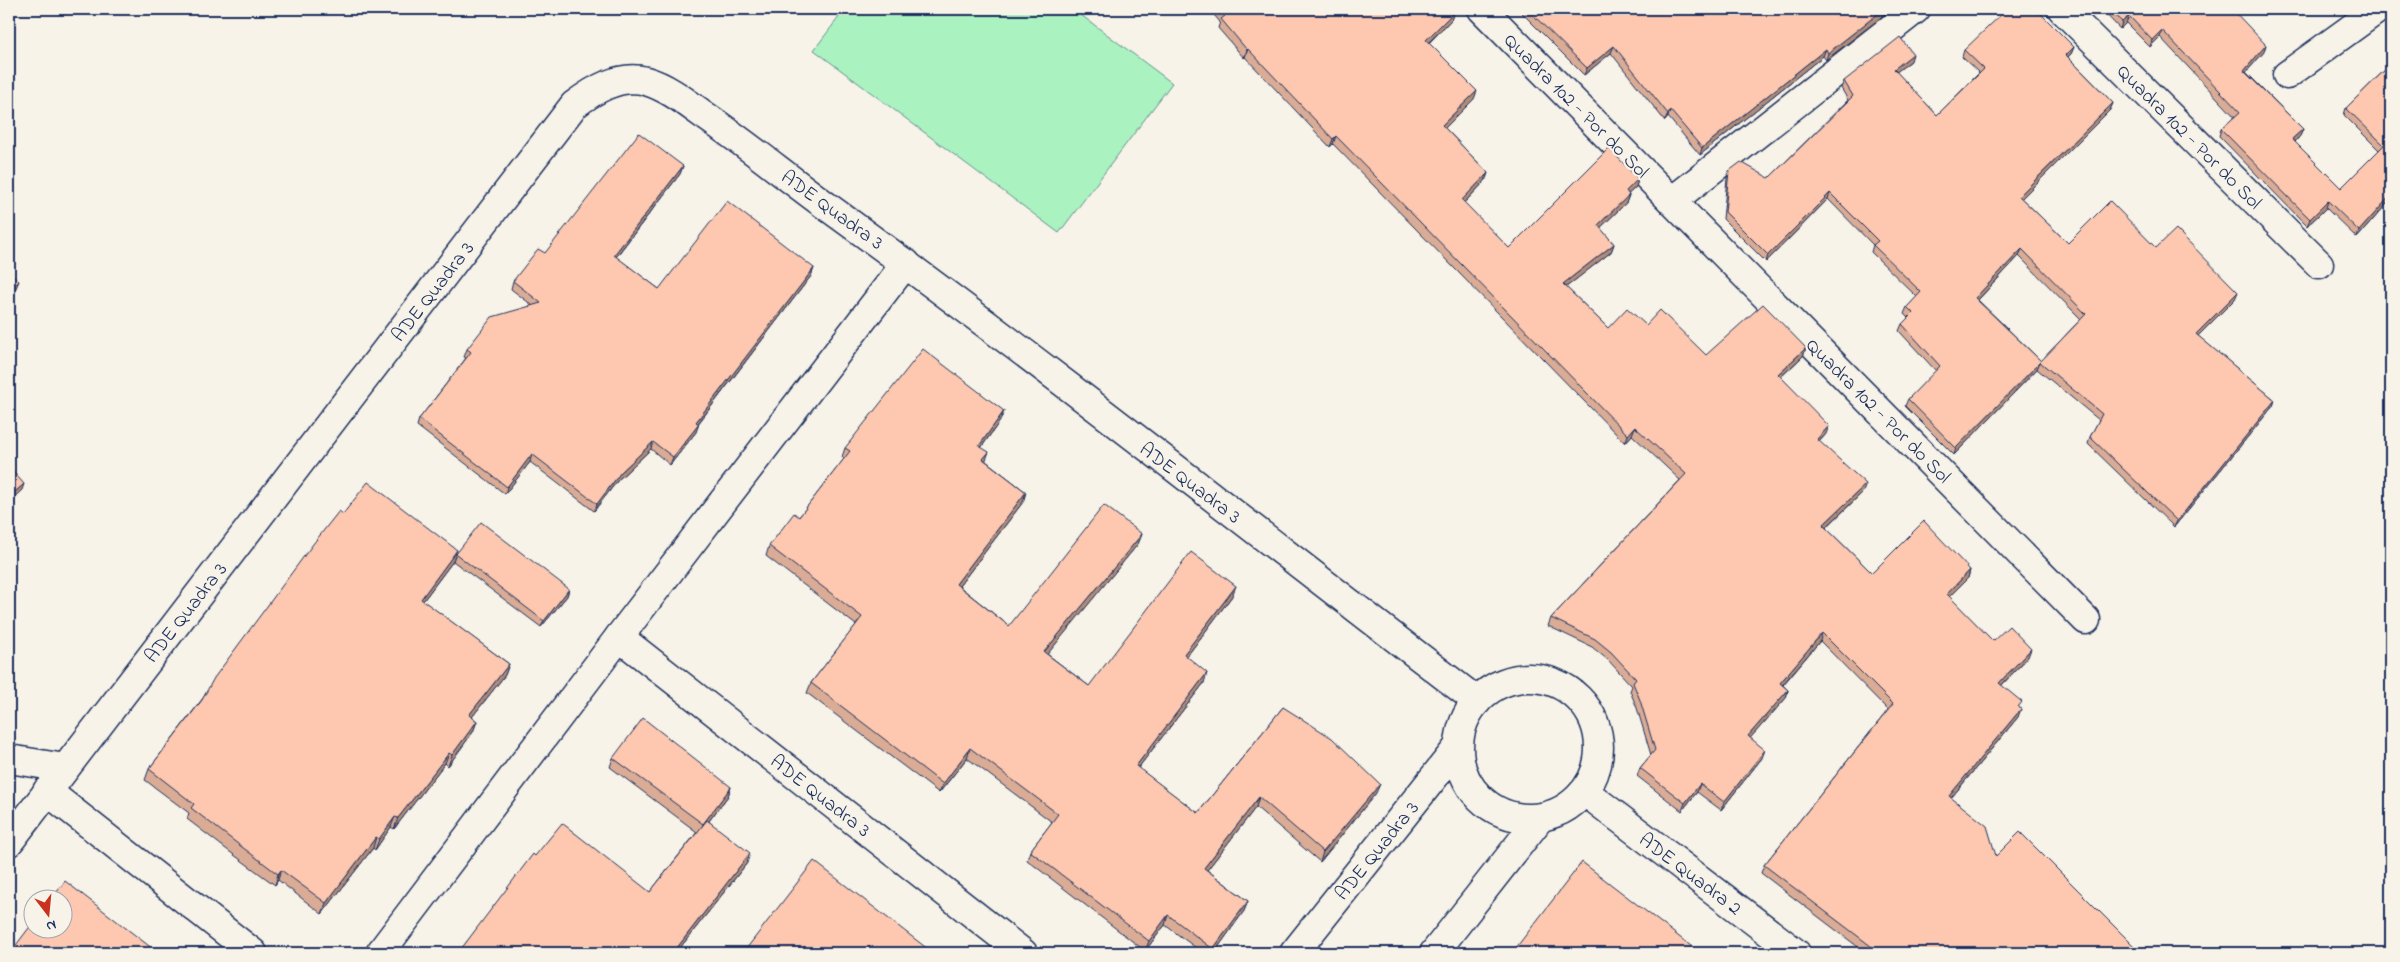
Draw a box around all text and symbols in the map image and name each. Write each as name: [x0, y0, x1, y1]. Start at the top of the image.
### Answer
street label: Quadra 102 - Por do Sol: [1496, 27, 1655, 186]
street label: Quadra 102 - Por do Sol: [2109, 58, 2268, 217]
street label: ADE Quadra 3: [774, 164, 889, 258]
street label: ADE Quadra 3: [385, 236, 483, 349]
street label: Quadra 102 - Por do Sol: [1798, 332, 1957, 491]
street label: ADE Quadra 3: [1133, 436, 1246, 532]
street label: ADE Quadra 3: [138, 557, 236, 670]
street label: ADE Quadra 3: [763, 748, 876, 846]
street label: ADE Quadra 3: [1329, 796, 1427, 908]
street label: ADE Quadra 2: [1632, 827, 1747, 923]
north arrow: [22, 890, 72, 940]
text: N: [44, 914, 59, 936]

